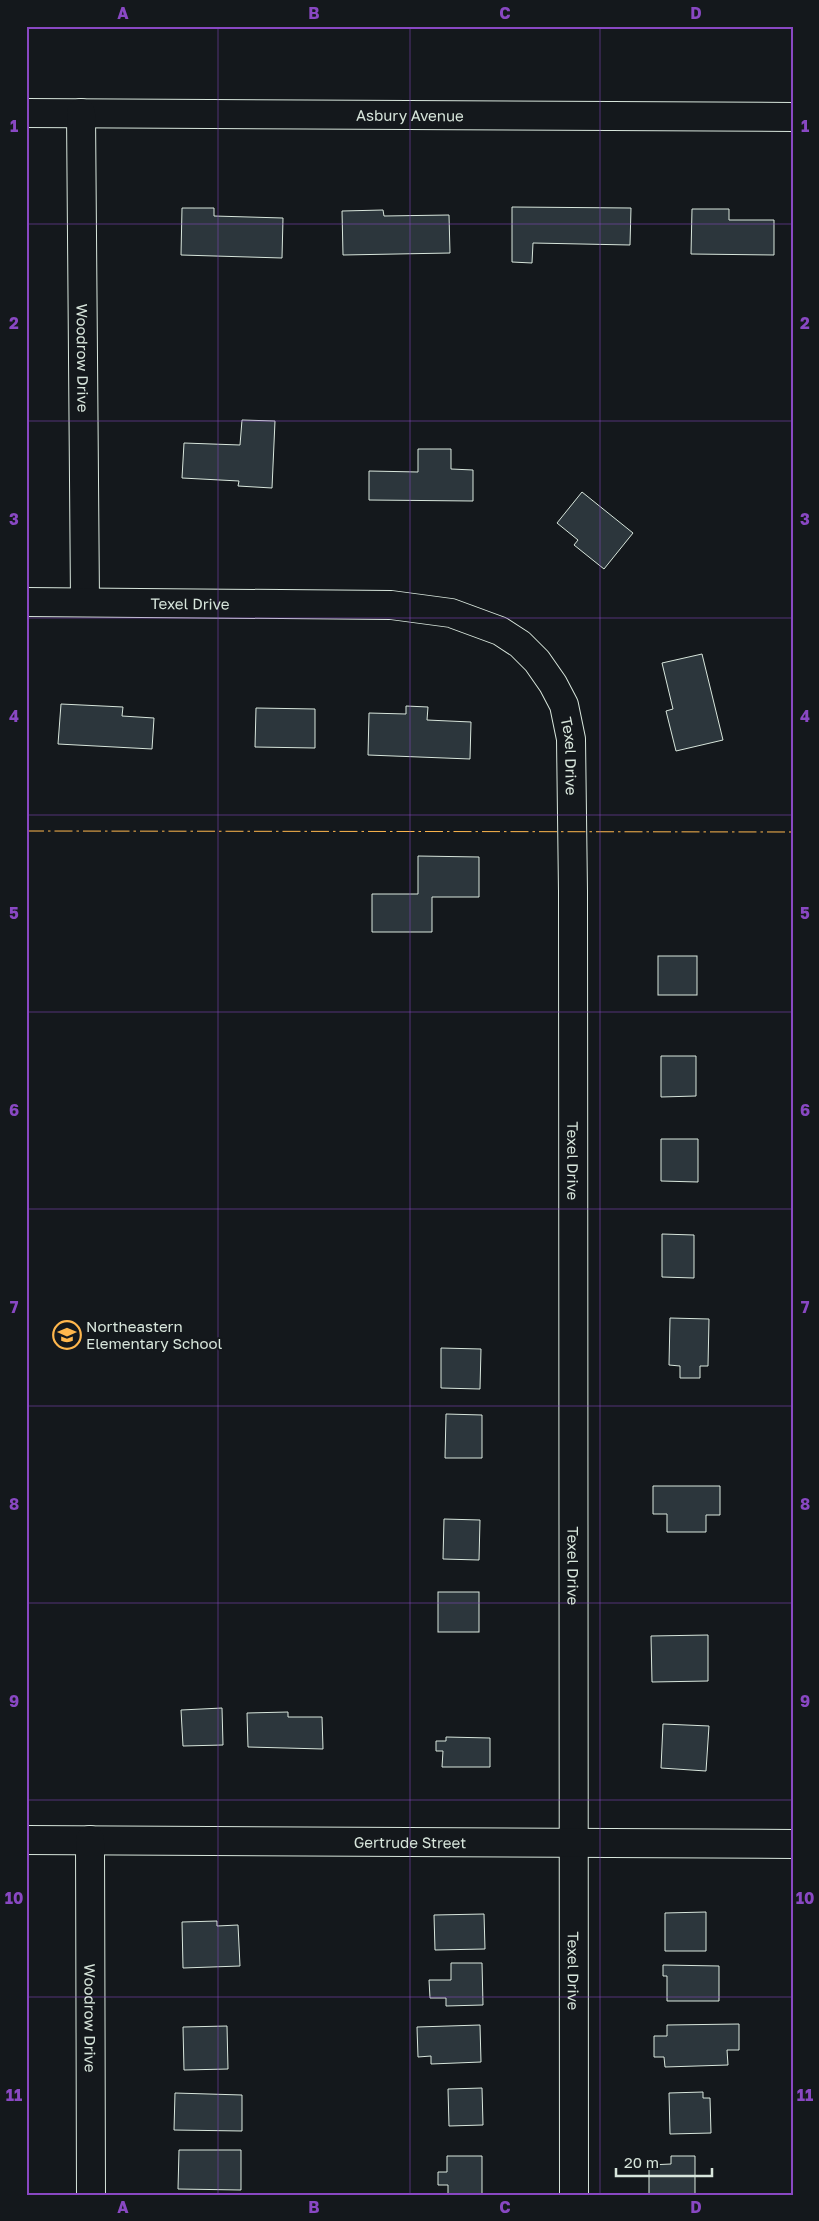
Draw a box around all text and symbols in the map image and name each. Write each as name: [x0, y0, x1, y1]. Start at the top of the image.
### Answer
text: A: [117, 3, 129, 23]
text: B: [308, 3, 320, 23]
text: C: [499, 3, 511, 23]
text: D: [690, 3, 702, 23]
street label: Asbury Avenue: [356, 106, 464, 124]
text: 1: [10, 116, 18, 136]
text: 1: [801, 116, 809, 136]
street label: Woodrow Drive: [74, 304, 92, 413]
text: 2: [9, 313, 19, 333]
text: 2: [800, 313, 810, 333]
text: 3: [9, 509, 19, 529]
text: 3: [800, 509, 810, 529]
street label: Texel Drive: [151, 594, 230, 613]
text: 4: [9, 706, 19, 726]
text: 4: [800, 706, 810, 726]
street label: Texel Drive: [558, 715, 581, 796]
text: 5: [9, 903, 19, 923]
text: 5: [800, 903, 810, 923]
text: 6: [9, 1100, 19, 1120]
text: 6: [800, 1100, 810, 1120]
street label: Texel Drive: [564, 1121, 582, 1201]
text: 7: [10, 1297, 19, 1317]
text: 7: [801, 1297, 810, 1317]
place label: Northeastern Elementary School: [86, 1317, 222, 1352]
school or university icon: Northeastern Elementary School: [52, 1320, 82, 1350]
text: 8: [9, 1494, 19, 1514]
text: 8: [800, 1494, 810, 1514]
street label: Texel Drive: [564, 1526, 583, 1606]
text: 9: [9, 1691, 19, 1711]
text: 9: [800, 1691, 810, 1711]
street label: Gertrude Street: [354, 1833, 466, 1851]
text: 10: [5, 1888, 23, 1908]
text: 10: [796, 1888, 814, 1908]
street label: Texel Drive: [565, 1931, 583, 2011]
street label: Woodrow Drive: [81, 1964, 100, 2073]
text: 11: [6, 2085, 22, 2105]
text: 11: [797, 2085, 813, 2105]
scale bar: [616, 2146, 713, 2178]
text: 20 m: [624, 2153, 659, 2171]
text: A: [117, 2197, 129, 2217]
text: B: [308, 2197, 320, 2217]
text: C: [499, 2197, 511, 2217]
text: D: [690, 2197, 702, 2217]

